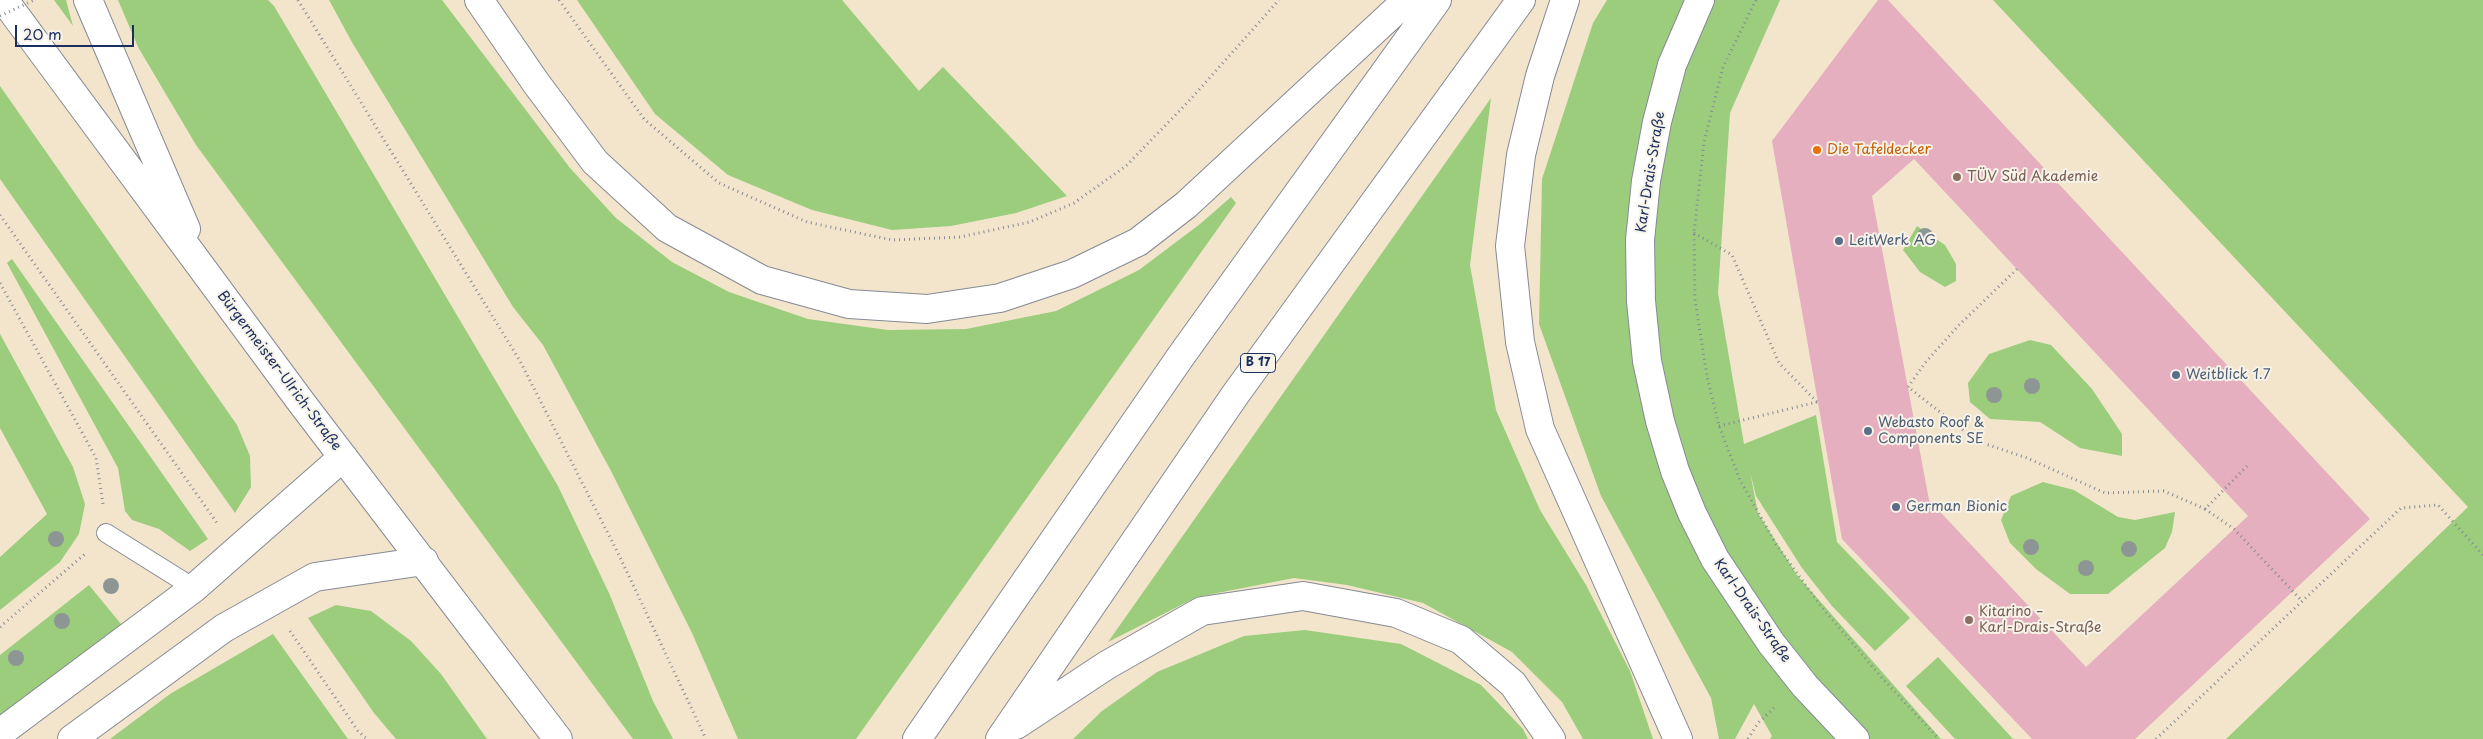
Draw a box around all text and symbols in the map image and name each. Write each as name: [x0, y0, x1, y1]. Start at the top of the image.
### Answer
scale bar: [18, 15, 136, 47]
text: 20 m: [23, 22, 62, 45]
street label: Karl-Drais-Straße: [1633, 110, 1669, 234]
place label: Die Tafeldecker: [1827, 142, 1931, 158]
marker: Die Tafeldecker: [1811, 144, 1823, 156]
place label: TÜV Süd Akademie: [1967, 169, 2098, 185]
marker: TÜV Süd Akademie: [1951, 171, 1963, 183]
place label: LeitWerk AG: [1849, 233, 1936, 249]
marker: LeitWerk AG: [1833, 235, 1845, 247]
street label: Bürgermeister-Ulrich-Straße: [213, 288, 345, 454]
road number: B 17: [1240, 353, 1276, 372]
place label: Weitblick 1.7: [2186, 367, 2271, 383]
marker: Weitblick 1.7: [2170, 369, 2182, 381]
place label: Webasto Roof & Components SE: [1878, 415, 1984, 448]
marker: Webasto Roof & Components SE: [1862, 425, 1874, 437]
place label: German Bionic: [1906, 499, 2007, 515]
marker: German Bionic: [1890, 501, 1902, 513]
street label: Karl-Drais-Straße: [1710, 556, 1794, 666]
place label: Kitarino – Karl-Drais-Straße: [1979, 604, 2101, 636]
marker: Kitarino – Karl-Drais-Straße: [1963, 614, 1975, 626]

